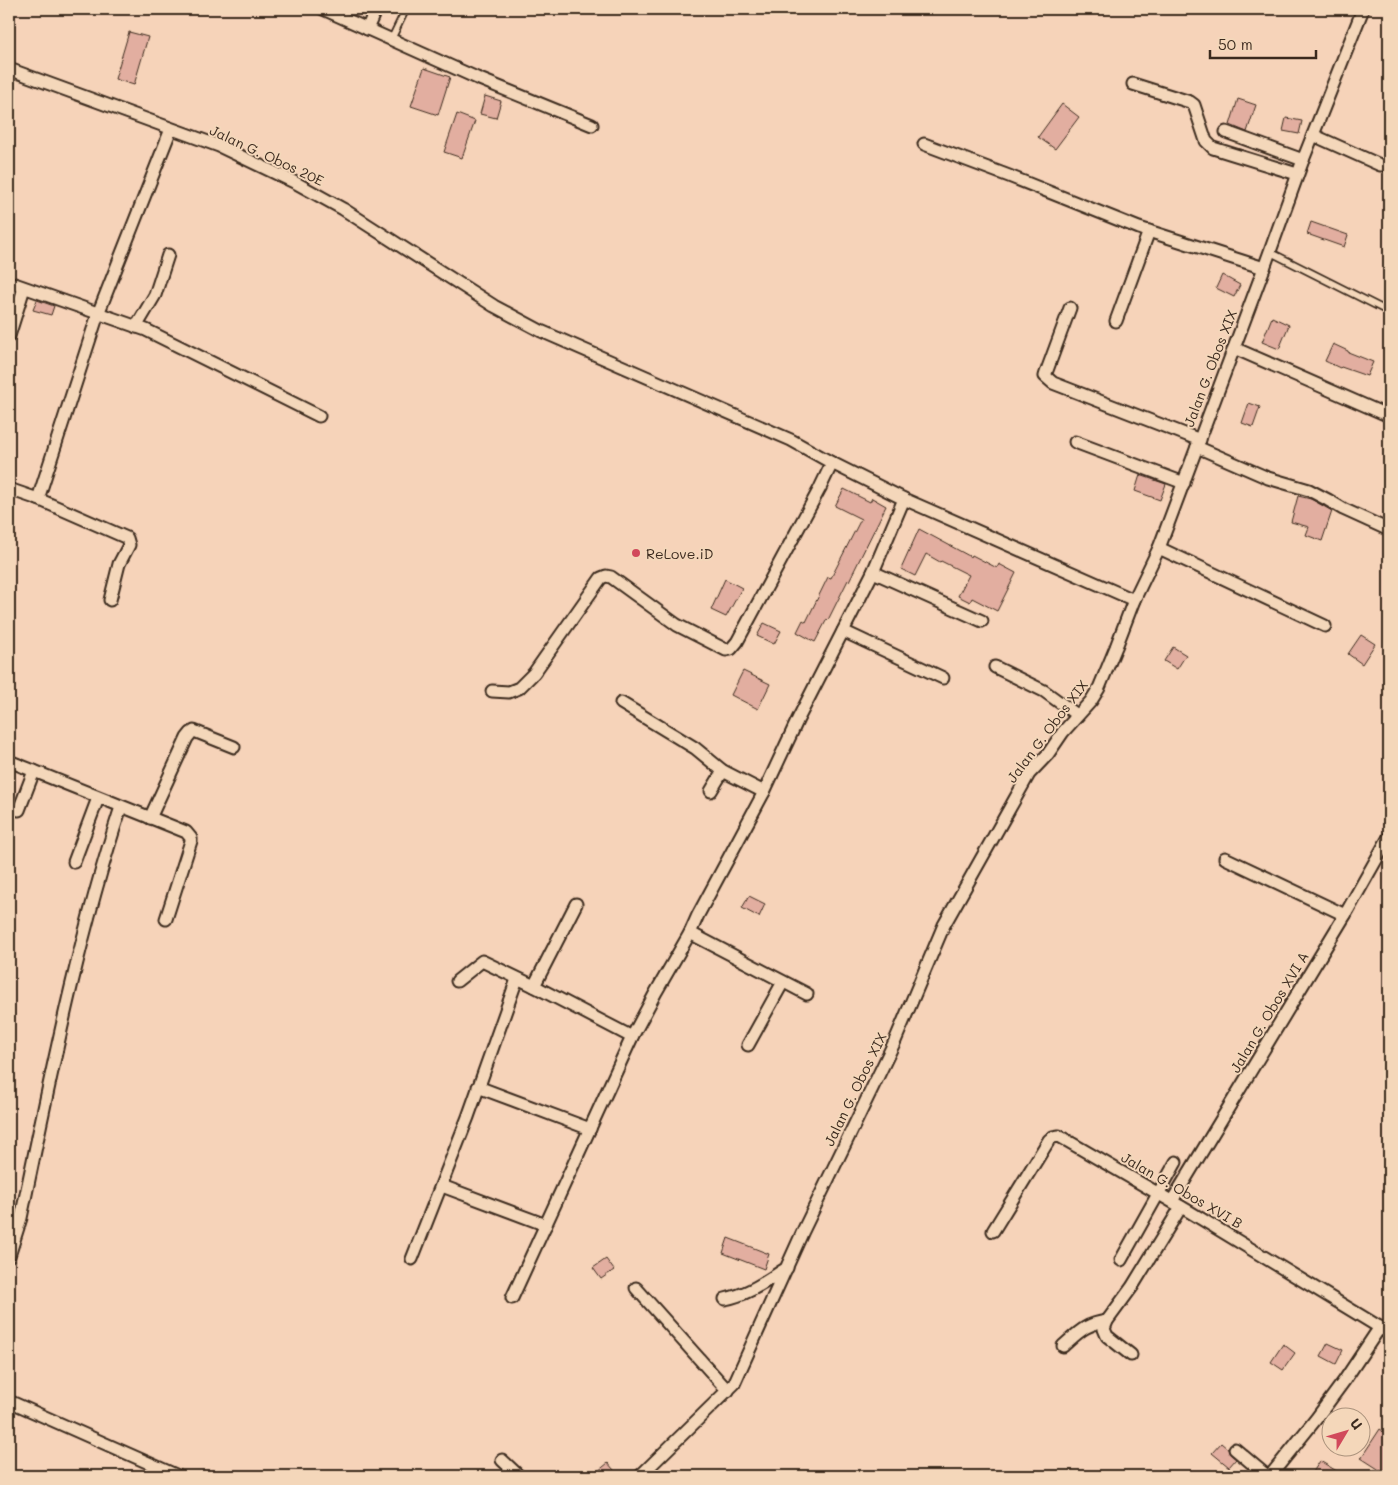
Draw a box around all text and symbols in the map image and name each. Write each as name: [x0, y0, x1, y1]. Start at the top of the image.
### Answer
scale bar: [1210, 28, 1317, 60]
text: 50 m: [1218, 34, 1253, 54]
street label: Jalan G. Obos 20E: [207, 120, 327, 190]
street label: Jalan G. Obos XIX: [1179, 307, 1241, 429]
place label: ReLove.iD: [646, 544, 713, 563]
marker: ReLove.iD: [630, 547, 642, 559]
street label: Jalan G. Obos XIX: [1002, 676, 1092, 786]
street label: Jalan G. Obos XVI A: [1225, 948, 1313, 1076]
street label: Jalan G. Obos XIX: [819, 1029, 891, 1149]
street label: Jalan G. Obos XVI B: [1118, 1148, 1246, 1232]
north arrow: [1320, 1408, 1370, 1458]
text: U: [1346, 1414, 1367, 1433]

